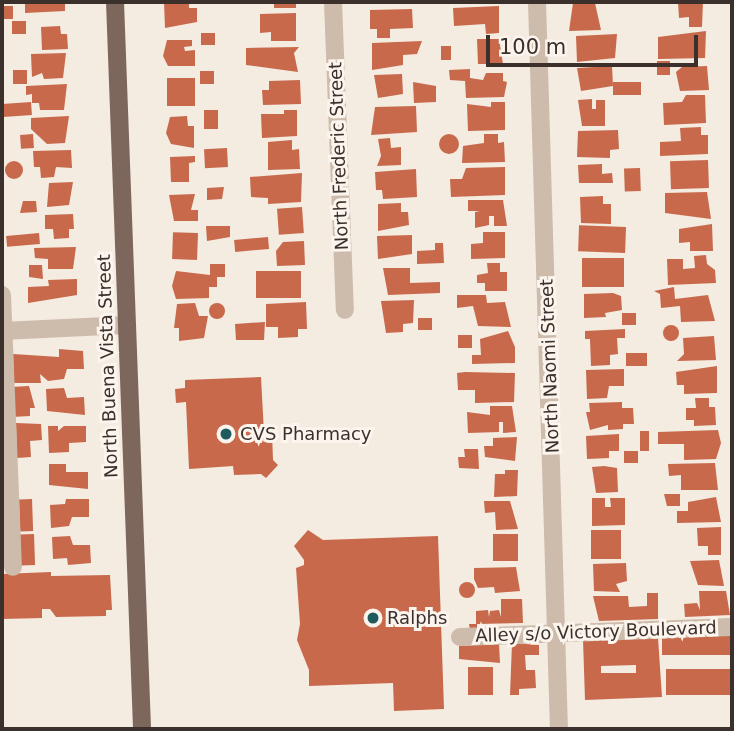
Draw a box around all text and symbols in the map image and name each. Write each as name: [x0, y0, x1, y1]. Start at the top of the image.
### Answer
scale bar: [489, 21, 701, 65]
text: 100 m: [499, 35, 566, 59]
street label: North Frederic Street: [325, 61, 353, 251]
street label: North Buena Vista Street: [93, 254, 123, 478]
street label: North Naomi Street: [536, 278, 564, 454]
place label: CVS Pharmacy: [240, 423, 372, 445]
marker: CVS Pharmacy: [218, 426, 234, 442]
place label: Ralphs: [387, 607, 447, 629]
marker: Ralphs: [365, 610, 381, 626]
street label: Alley s/o Victory Boulevard: [475, 617, 717, 647]

